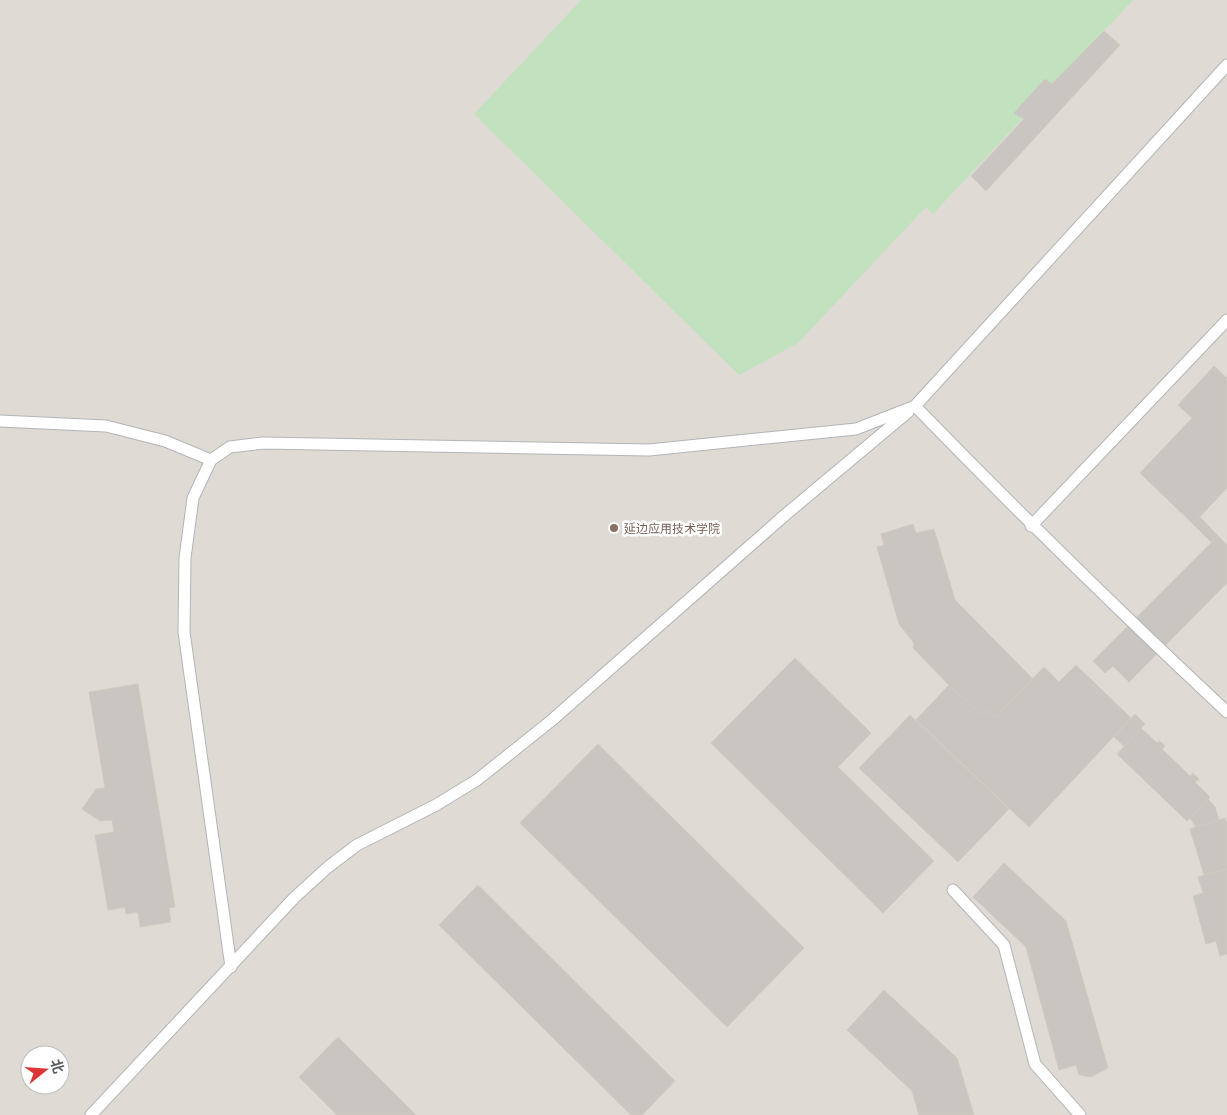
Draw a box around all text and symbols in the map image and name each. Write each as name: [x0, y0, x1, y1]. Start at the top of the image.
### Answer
place label: 延边应用技术学院: [624, 521, 720, 536]
marker: 延边应用技术学院: [608, 522, 620, 534]
north arrow: [20, 1045, 70, 1095]
text: 北: [47, 1057, 68, 1076]

